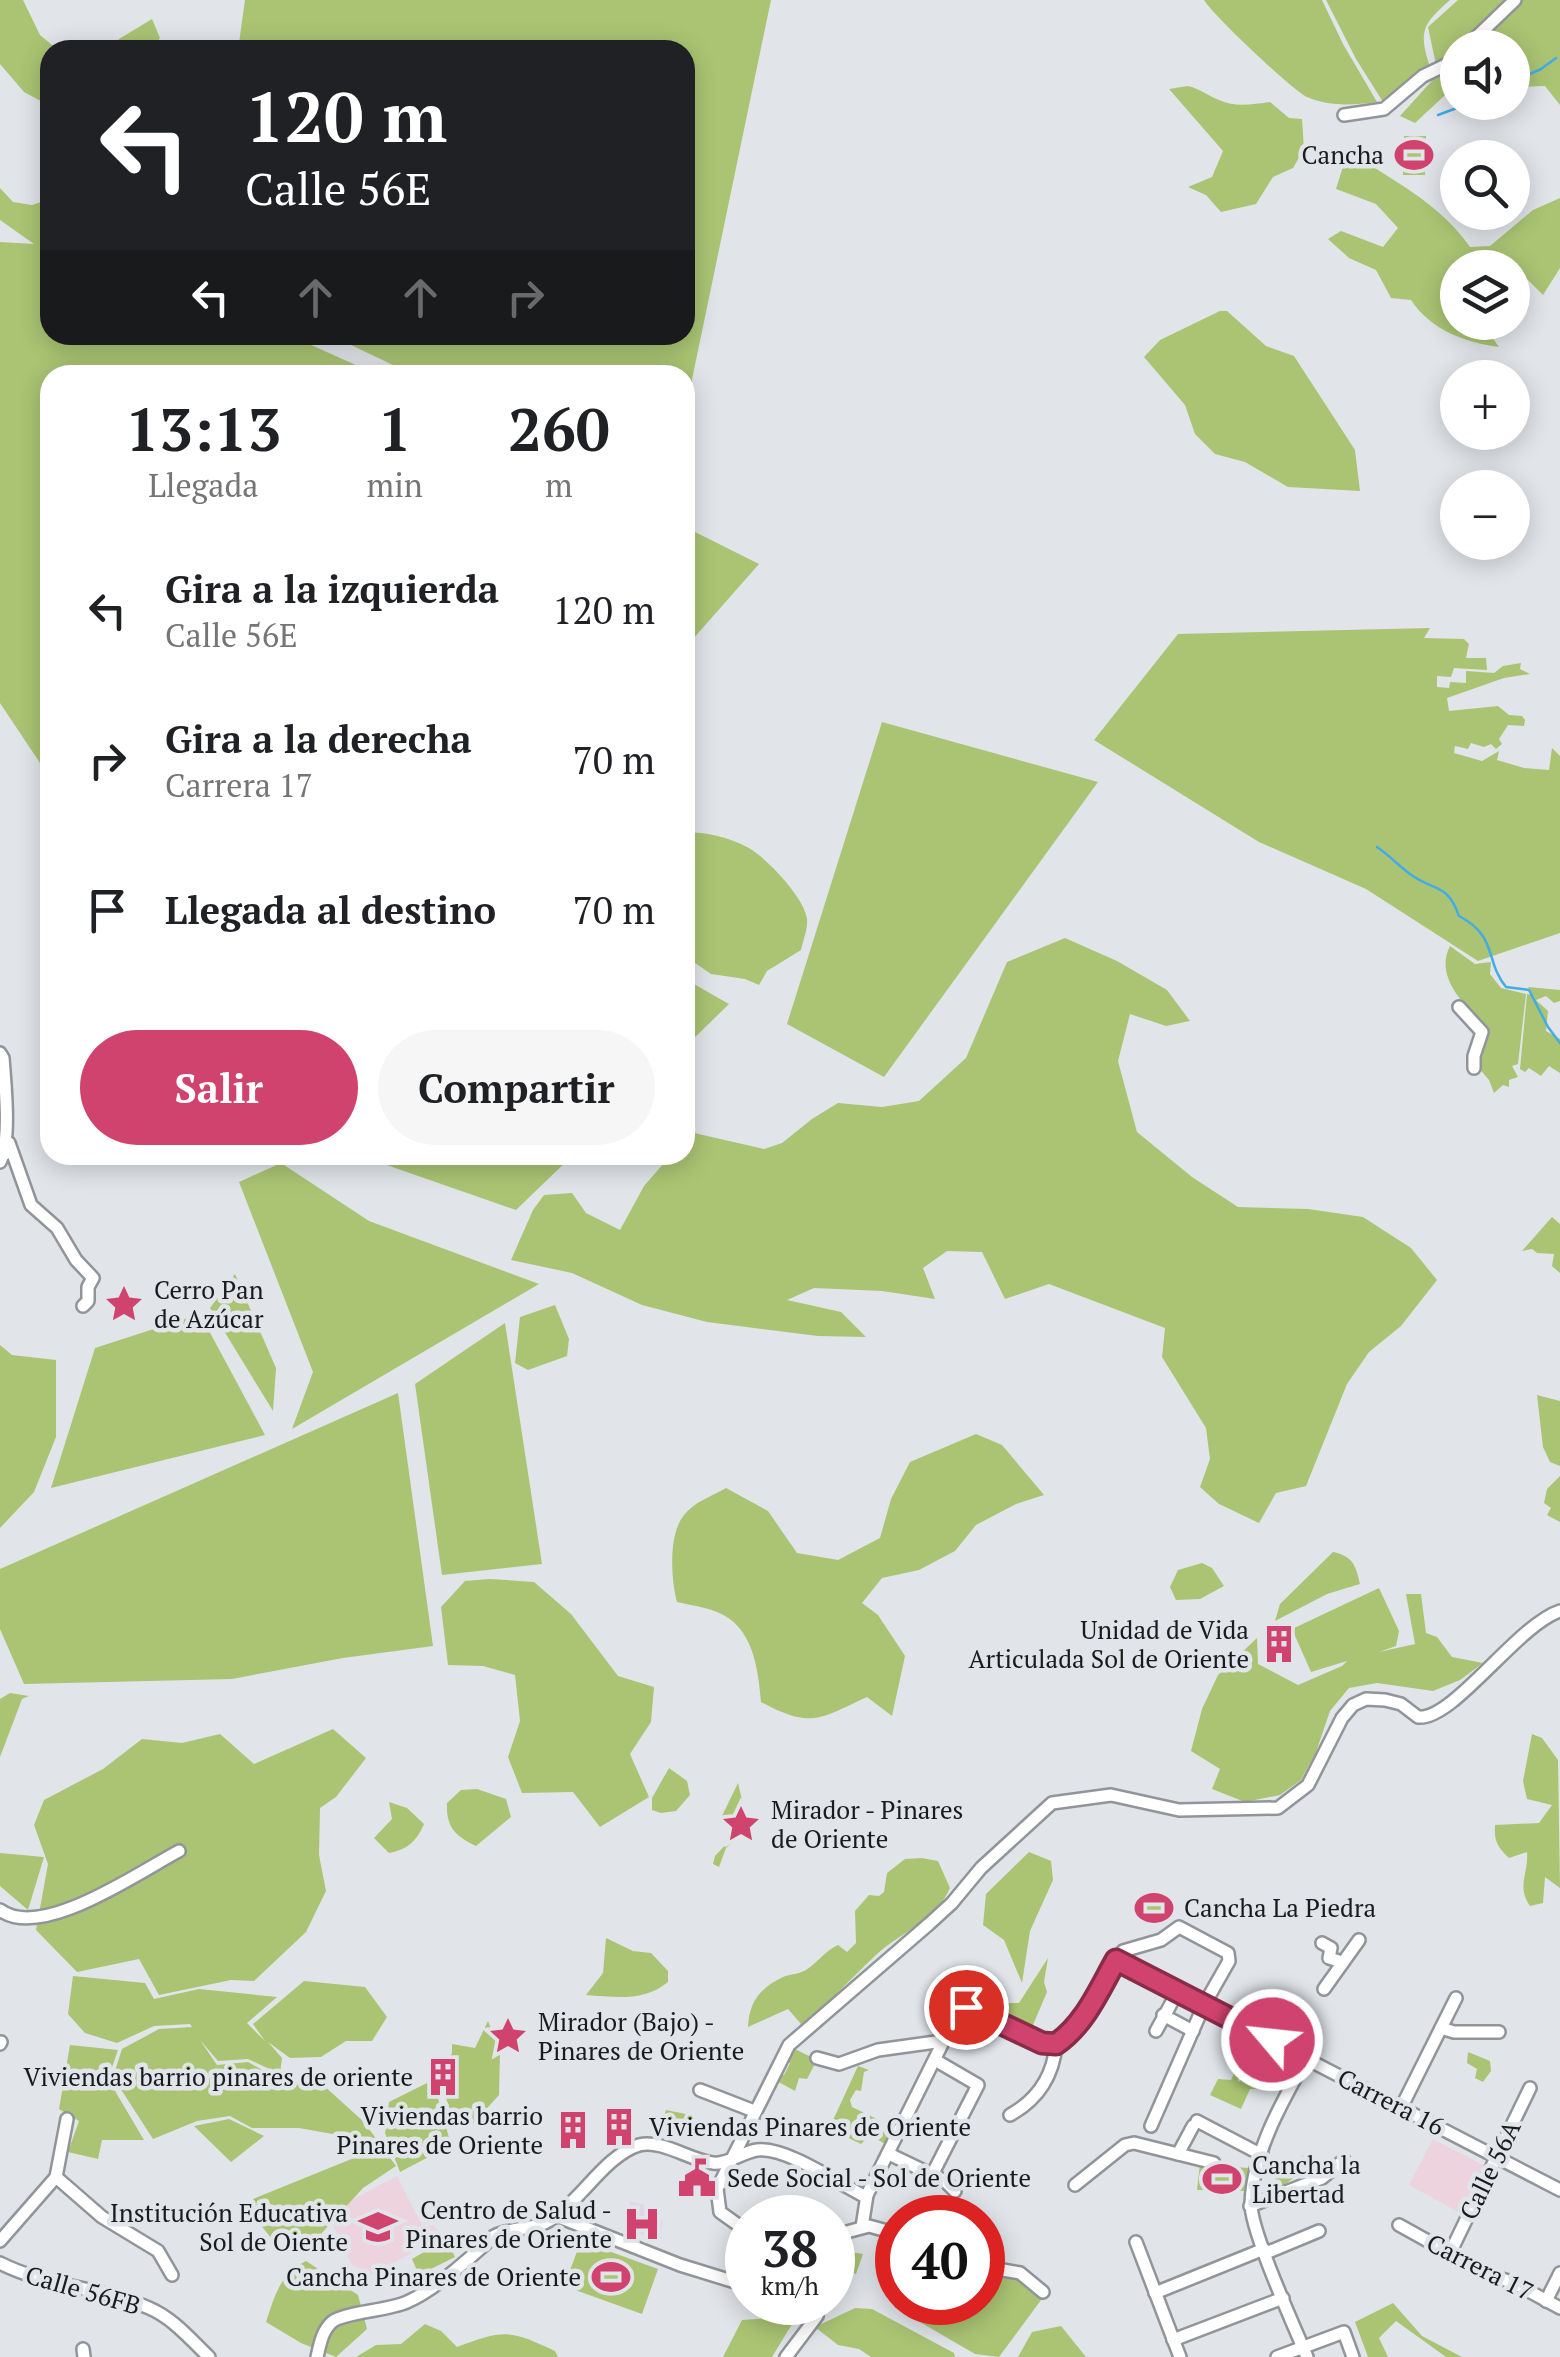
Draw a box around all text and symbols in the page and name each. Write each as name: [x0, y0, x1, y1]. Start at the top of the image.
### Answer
map controls: [1440, 30, 1530, 560]
button: sound: [1440, 30, 1530, 120]
text: 120 m: [245, 69, 447, 162]
icon: left: [80, 80, 210, 210]
sports icon: Cancha: [1393, 134, 1435, 176]
place label: Cancha: [1301, 138, 1384, 171]
button: search: [1440, 140, 1530, 230]
text: Calle 56E: [245, 158, 432, 218]
button: layers: [1440, 250, 1530, 340]
icon: left: [183, 270, 238, 325]
icon: ahead: [288, 270, 343, 325]
icon: ahead: [393, 270, 448, 325]
icon: right: [498, 270, 553, 325]
button: +: [1440, 360, 1530, 450]
text: 13:13: [125, 389, 281, 468]
text: 1: [378, 389, 412, 468]
text: 260: [508, 389, 610, 468]
text: Llegada: [148, 464, 258, 506]
text: min: [367, 464, 423, 506]
text: m: [545, 464, 573, 506]
button: −: [1440, 470, 1530, 560]
text: Gira a la izquierda: [165, 564, 499, 614]
icon: left: [80, 583, 135, 638]
text: 120 m: [552, 585, 655, 635]
text: Calle 56E: [165, 614, 298, 656]
text: Gira a la derecha: [165, 714, 472, 764]
icon: right: [80, 733, 135, 788]
text: 70 m: [572, 735, 655, 785]
text: Carrera 17: [165, 764, 313, 806]
icon: arrive: [80, 883, 135, 938]
text: Llegada al destino: [165, 885, 496, 935]
text: 70 m: [572, 885, 655, 935]
button: Salir: [80, 1030, 358, 1145]
button: Compartir: [378, 1030, 655, 1145]
place label: Cerro Pan de Azúcar: [154, 1273, 264, 1335]
place icon: Cerro Pan de Azúcar: [103, 1283, 145, 1325]
place label: Unidad de Vida Articulada Sol de Oriente: [969, 1613, 1249, 1675]
building icon: Unidad de Vida Articulada Sol de Oriente: [1258, 1623, 1300, 1665]
place label: Mirador - Pinares de Oriente: [771, 1793, 963, 1855]
place icon: Mirador - Pinares de Oriente: [720, 1803, 762, 1845]
sports icon: Cancha La Piedra: [1133, 1887, 1175, 1929]
place label: Cancha La Piedra: [1184, 1891, 1377, 1924]
pin: [924, 1965, 1009, 2050]
icon: arrive: [939, 1980, 994, 2035]
position arrow: [1220, 1988, 1324, 2092]
place label: Mirador (Bajo) - Pinares de Oriente: [538, 2005, 744, 2067]
place icon: Mirador (Bajo) - Pinares de Oriente: [487, 2015, 529, 2057]
building icon: Viviendas barrio pinares de oriente: [422, 2056, 464, 2098]
place label: Viviendas barrio pinares de oriente: [23, 2060, 413, 2093]
street label: Carrera 16: [1332, 2061, 1450, 2142]
place label: Viviendas barrio Pinares de Oriente: [337, 2099, 543, 2161]
building icon: Viviendas Pinares de Oriente: [598, 2106, 640, 2148]
building icon: Viviendas barrio Pinares de Oriente: [552, 2109, 594, 2151]
place label: Viviendas Pinares de Oriente: [649, 2110, 971, 2143]
street label: Calle 56A: [1451, 2114, 1528, 2225]
place label: Cancha la Libertad: [1252, 2148, 1361, 2210]
public building icon: Sede Social - Sol de Oriente: [676, 2157, 718, 2199]
sports icon: Cancha la Libertad: [1201, 2158, 1243, 2200]
place label: Sede Social - Sol de Oriente: [727, 2161, 1031, 2194]
place label: Centro de Salud - Pinares de Oriente: [406, 2193, 612, 2255]
speed limit sign: 40: [875, 2195, 1005, 2325]
place label: Institución Educativa Sol de Oiente: [110, 2196, 348, 2258]
hospital icon: Centro de Salud - Pinares de Oriente: [621, 2203, 663, 2245]
school or university icon: Institución Educativa Sol de Oiente: [357, 2206, 399, 2248]
text: 38: [762, 2215, 818, 2281]
street label: Carrera 17: [1421, 2226, 1539, 2307]
sports icon: Cancha Pinares de Oriente: [590, 2256, 632, 2298]
street label: Calle 56FB: [22, 2257, 144, 2322]
place label: Cancha Pinares de Oriente: [286, 2260, 581, 2293]
text: km/h: [761, 2269, 819, 2302]

